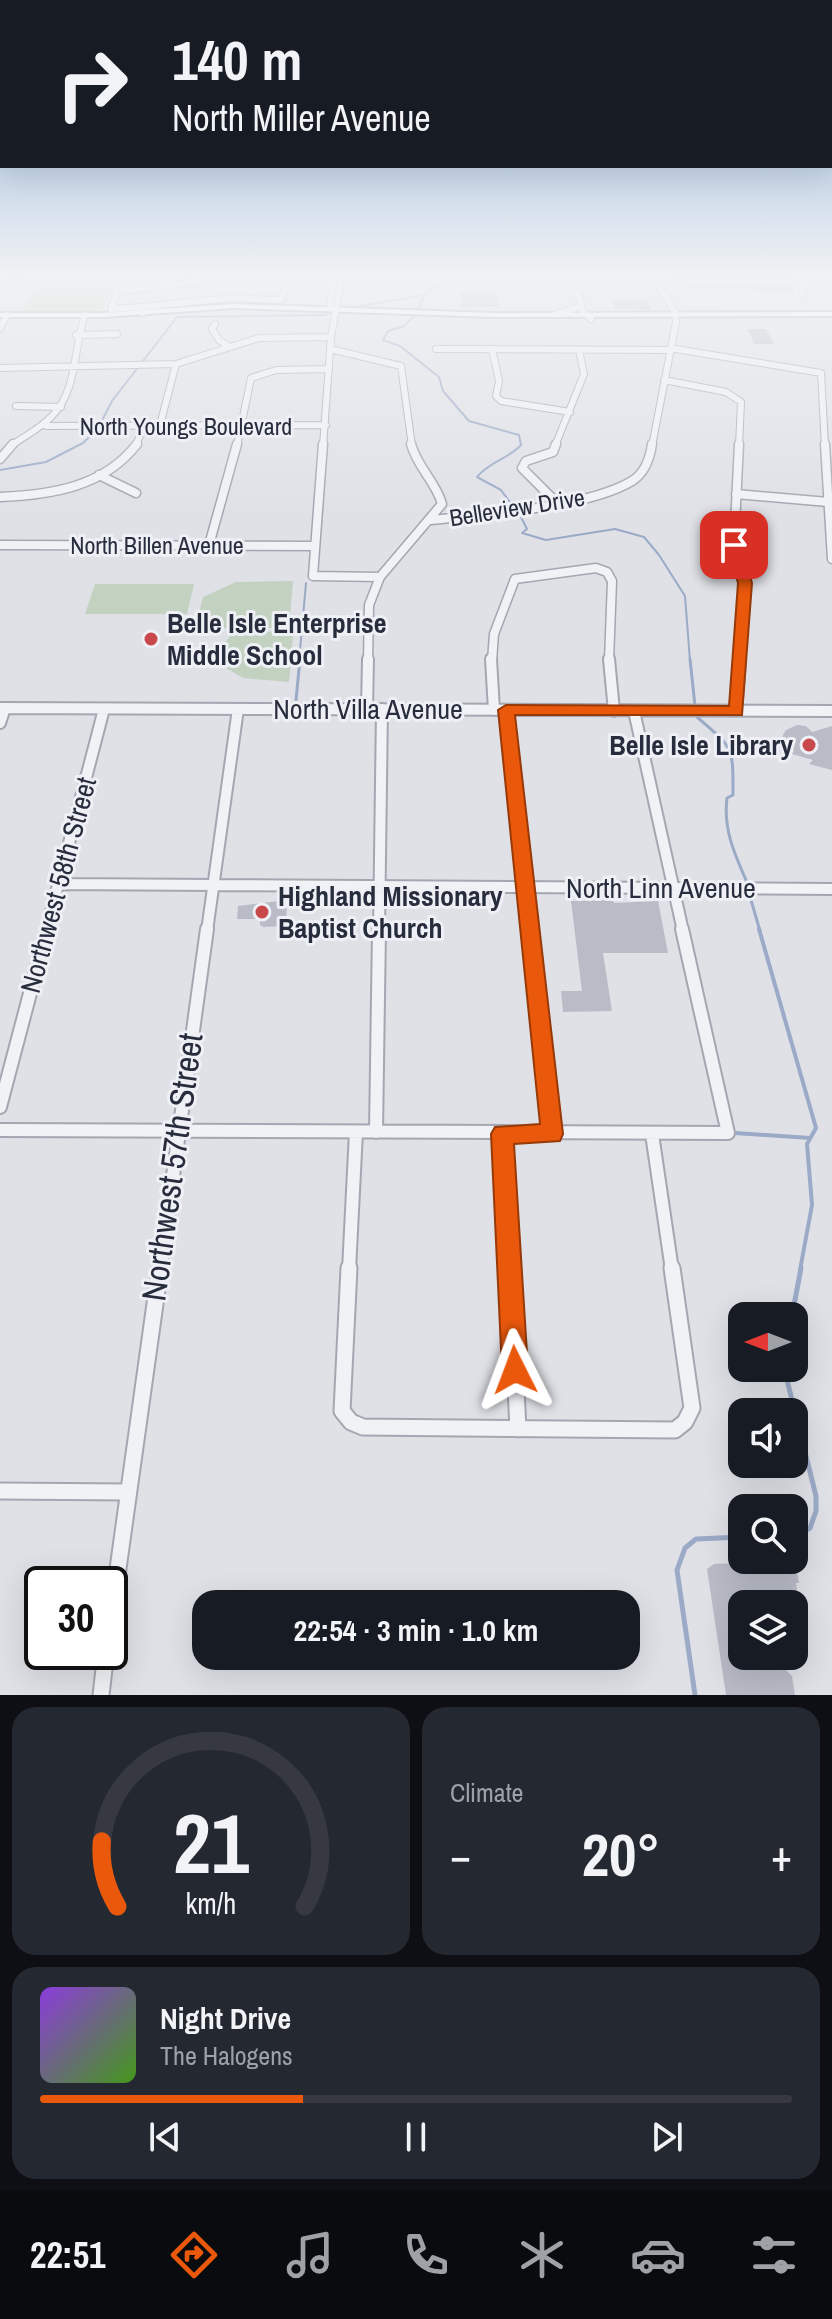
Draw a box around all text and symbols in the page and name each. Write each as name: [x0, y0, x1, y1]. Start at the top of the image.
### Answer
text: 140 m: [172, 22, 302, 97]
icon: right: [40, 32, 144, 136]
text: North Miller Avenue: [172, 94, 431, 142]
street label: North Youngs Boulevard: [80, 410, 292, 442]
street label: Belleview Drive: [447, 481, 587, 533]
pin: [700, 511, 768, 579]
icon: arrive: [712, 523, 756, 567]
street label: North Billen Avenue: [70, 529, 244, 561]
place label: Belle Isle Enterprise Middle School: [167, 604, 387, 674]
marker: Belle Isle Enterprise Middle School: [142, 630, 160, 648]
street label: North Villa Avenue: [273, 690, 463, 728]
place label: Belle Isle Library: [609, 726, 793, 764]
marker: Belle Isle Library: [800, 736, 818, 754]
street label: Northwest 58th Street: [11, 773, 105, 997]
street label: North Linn Avenue: [566, 869, 756, 907]
place label: Highland Missionary Baptist Church: [278, 877, 503, 947]
marker: Highland Missionary Baptist Church: [253, 903, 271, 921]
street label: Northwest 57th Street: [130, 1030, 214, 1304]
north arrow: [728, 1302, 808, 1382]
map controls: [728, 1302, 808, 1670]
position arrow: [473, 1328, 557, 1412]
button: sound: [728, 1398, 808, 1478]
button: search: [728, 1494, 808, 1574]
speed limit sign: 30: [24, 1566, 128, 1670]
button: layers: [728, 1590, 808, 1670]
text: 22:54 · 3 min · 1.0 km: [294, 1610, 538, 1650]
text: Climate: [450, 1775, 523, 1810]
text: 21: [173, 1787, 249, 1899]
text: 20°: [582, 1814, 660, 1895]
text: −: [450, 1825, 471, 1885]
text: +: [771, 1825, 792, 1885]
text: km/h: [186, 1884, 236, 1923]
text: Night Drive: [160, 1998, 291, 2038]
text: The Halogens: [160, 2038, 293, 2073]
icon: previous: [143, 2115, 187, 2159]
icon: pause: [394, 2115, 438, 2159]
icon: next: [645, 2115, 689, 2159]
icon: directions: [166, 2227, 222, 2283]
icon: music: [282, 2227, 338, 2283]
icon: phone: [398, 2227, 454, 2283]
icon: climate: [514, 2227, 570, 2283]
icon: car: [630, 2227, 686, 2283]
icon: filters: [746, 2227, 802, 2283]
text: 22:51: [30, 2231, 106, 2279]

